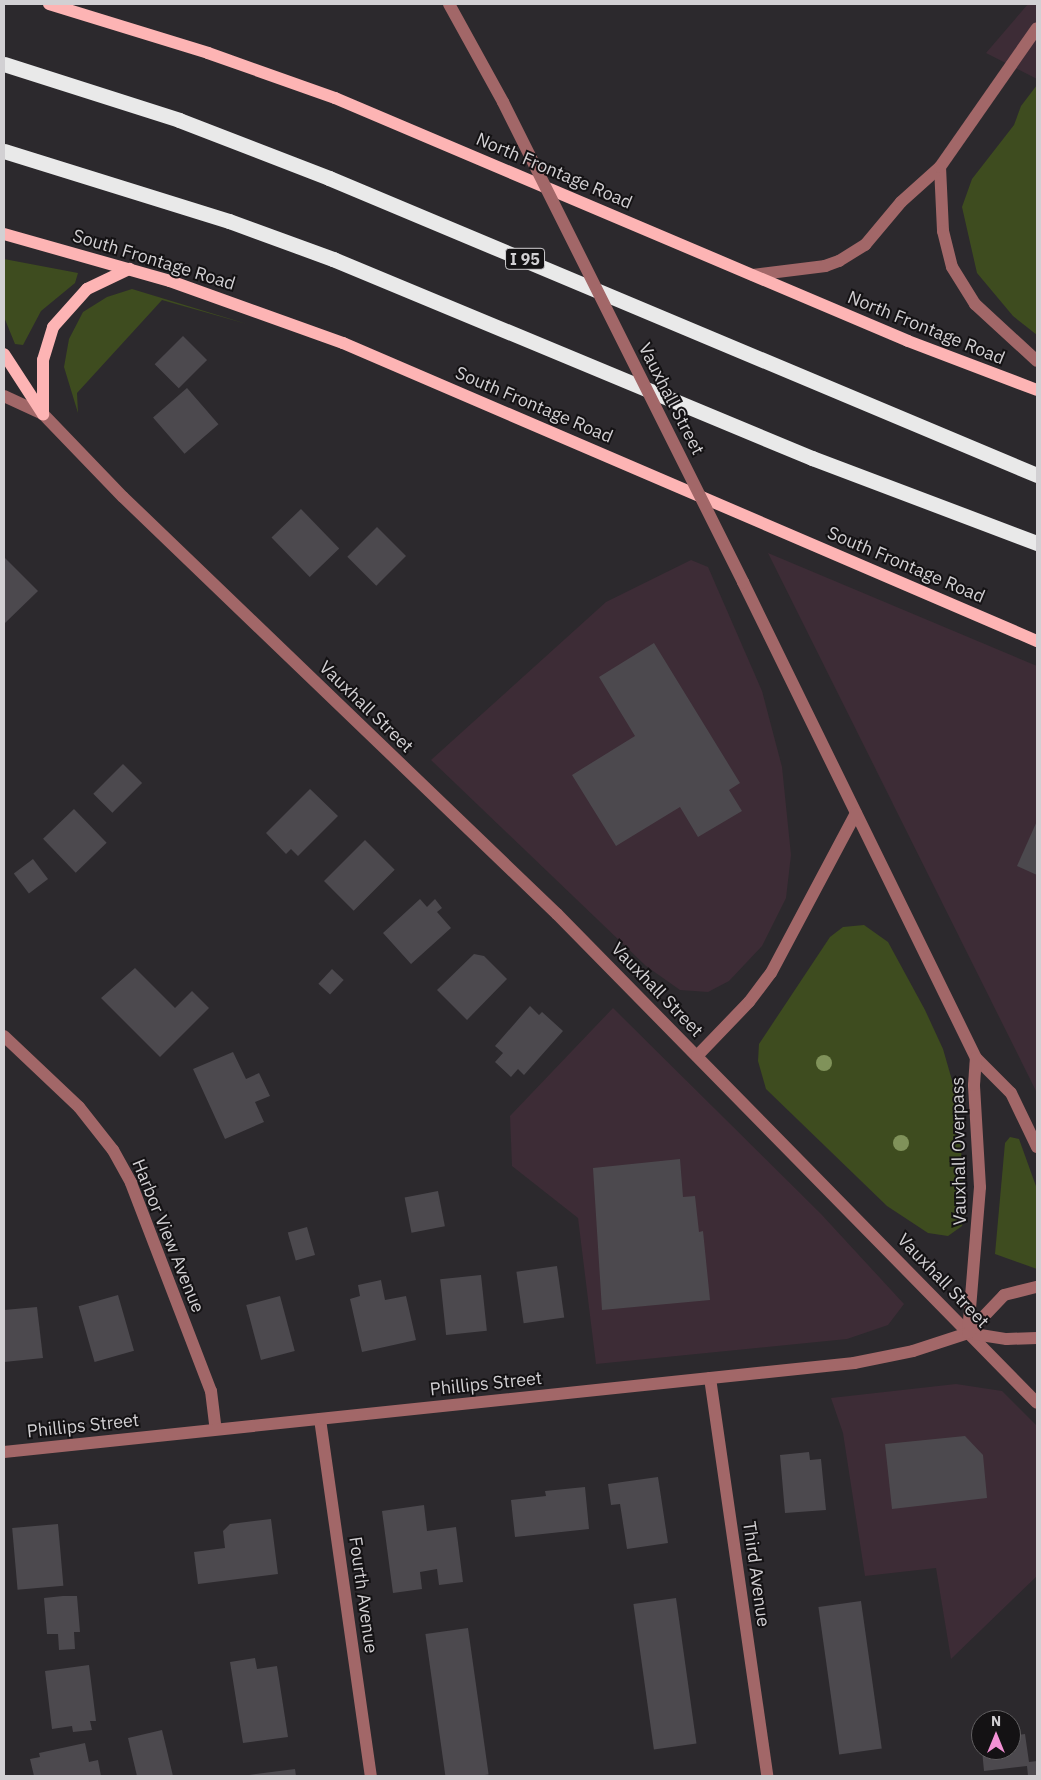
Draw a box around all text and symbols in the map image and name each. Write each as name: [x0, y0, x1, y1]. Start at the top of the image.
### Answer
street label: North Frontage Road: [473, 128, 635, 214]
street label: South Frontage Road: [70, 225, 238, 295]
road number: I 95: [505, 245, 545, 272]
street label: North Frontage Road: [844, 287, 1008, 369]
street label: Vauxhall Street: [634, 340, 708, 458]
street label: South Frontage Road: [452, 362, 616, 448]
street label: South Frontage Road: [824, 522, 988, 608]
street label: Vauxhall Street: [314, 657, 418, 757]
street label: Vauxhall Street: [607, 938, 707, 1042]
street label: Vauxhall Overpass: [947, 1077, 971, 1225]
street label: Harbor View Avenue: [127, 1156, 209, 1316]
street label: Vauxhall Street: [893, 1229, 993, 1333]
street label: Phillips Street: [429, 1367, 543, 1401]
street label: Phillips Street: [26, 1409, 140, 1443]
street label: Third Avenue: [738, 1520, 774, 1628]
street label: Fourth Avenue: [344, 1535, 382, 1655]
north arrow: [971, 1710, 1021, 1760]
text: N: [991, 1712, 1001, 1730]

